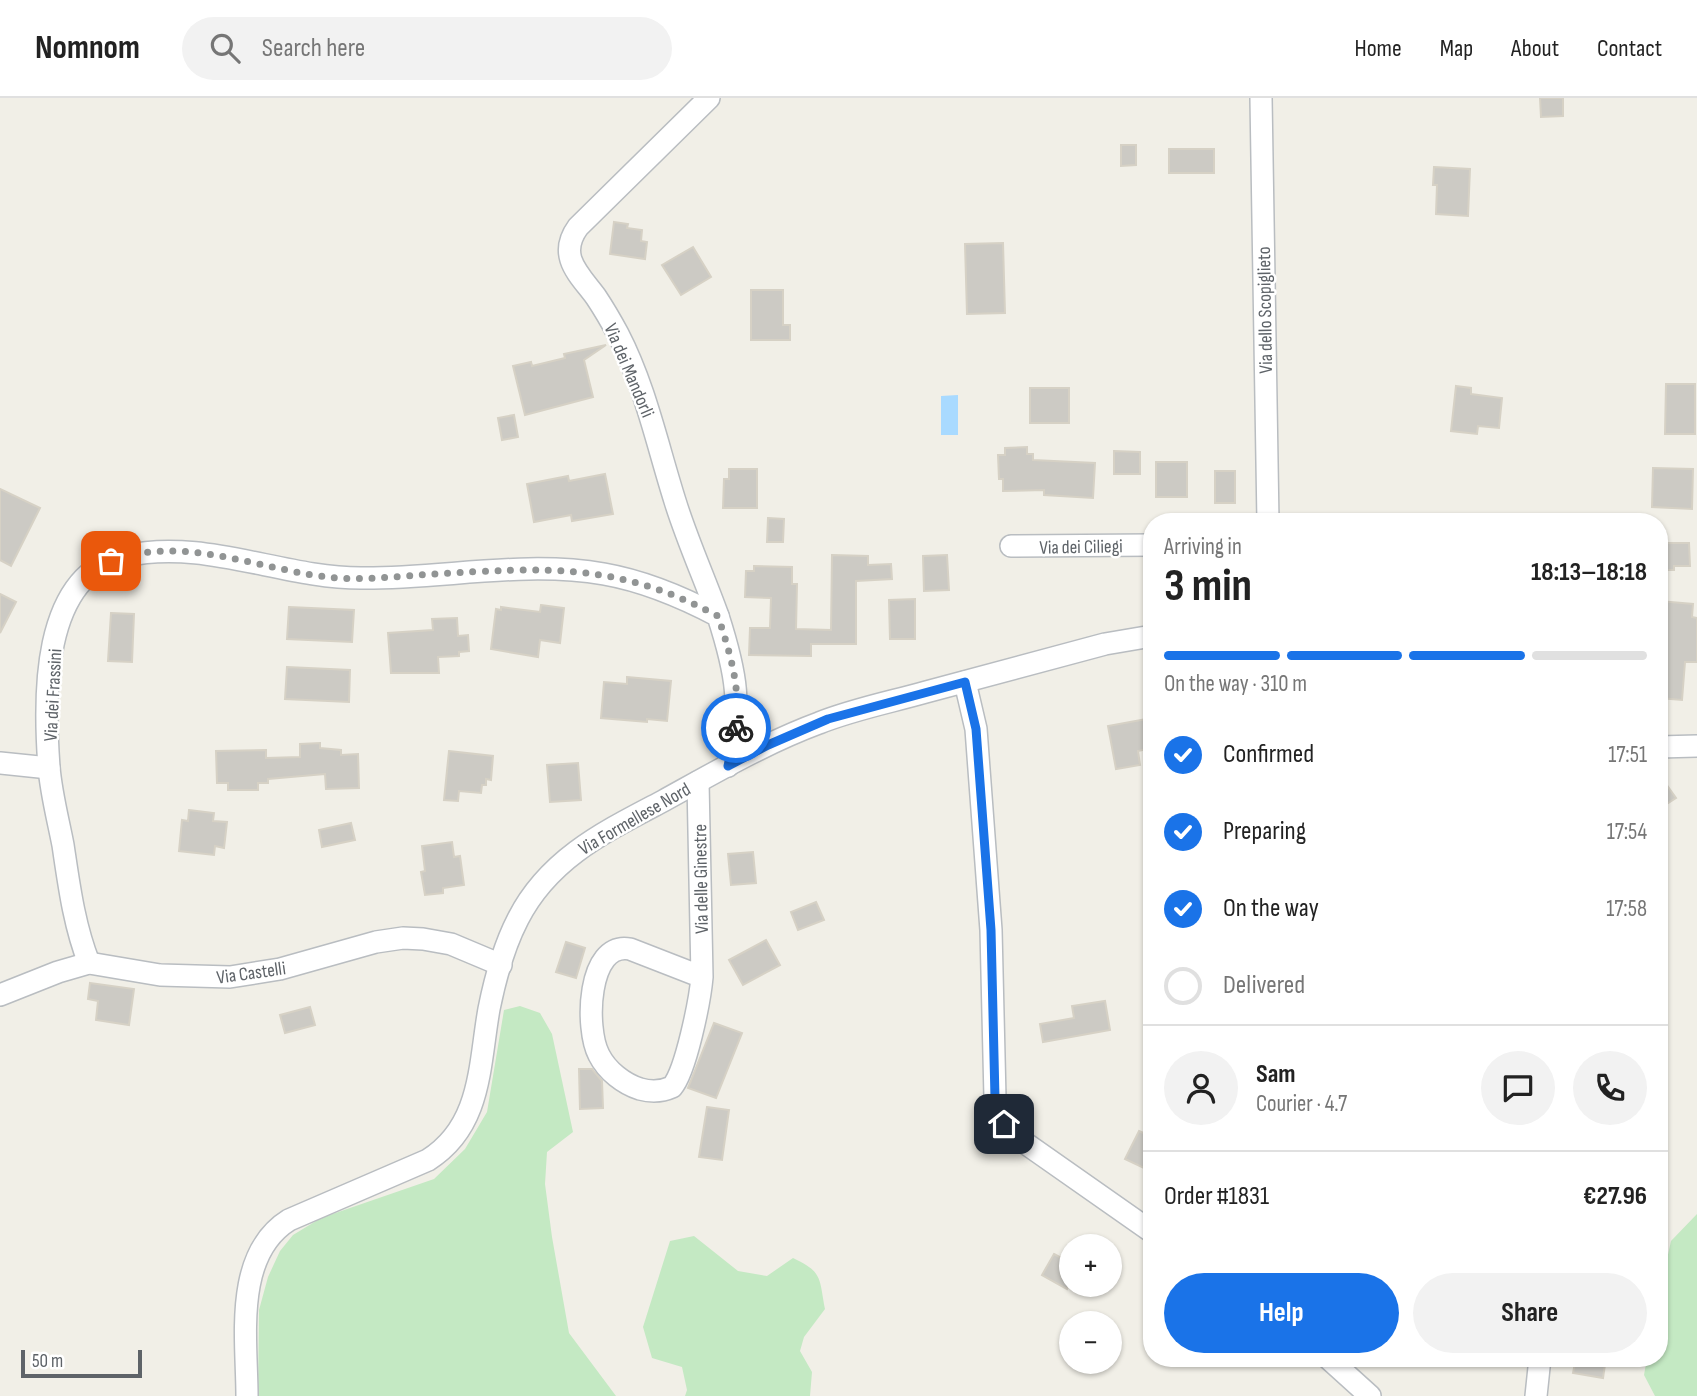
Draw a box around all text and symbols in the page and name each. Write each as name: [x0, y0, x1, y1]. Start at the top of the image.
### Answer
search box: [182, 17, 672, 80]
text: Nomnom: [35, 28, 140, 68]
icon: search: [206, 29, 244, 67]
text: Search here: [262, 33, 365, 64]
text: Home: [1354, 34, 1402, 63]
text: Map: [1440, 34, 1473, 63]
text: About: [1511, 34, 1559, 63]
text: Contact: [1597, 34, 1662, 63]
street label: Via dello Scopiglieto: [1253, 246, 1278, 374]
street label: Via dei Mandorli: [598, 320, 659, 421]
pin: [81, 531, 141, 591]
text: Arriving in: [1164, 533, 1242, 561]
street label: Via dei Ciliegi: [1039, 535, 1123, 560]
icon: bag: [92, 542, 130, 580]
text: 18:13–18:18: [1531, 557, 1647, 588]
text: 3 min: [1164, 559, 1252, 614]
street label: Via dei Frassini: [40, 648, 67, 742]
text: On the way · 310 m: [1164, 670, 1307, 698]
courier: [701, 693, 771, 763]
icon: bike: [717, 709, 755, 747]
icon: check: [1164, 736, 1202, 774]
text: Confirmed: [1223, 739, 1314, 770]
text: 17:51: [1608, 741, 1647, 769]
street label: Via Formellese Nord: [575, 778, 695, 861]
icon: check: [1164, 813, 1202, 851]
text: Preparing: [1223, 816, 1306, 847]
text: 17:54: [1607, 818, 1647, 846]
street label: Via delle Ginestre: [689, 824, 714, 934]
icon: check: [1164, 890, 1202, 928]
text: On the way: [1223, 893, 1319, 924]
text: 17:58: [1606, 895, 1647, 923]
street label: Via Castelli: [215, 957, 287, 990]
text: Delivered: [1223, 970, 1305, 1001]
button: person: [1164, 1051, 1238, 1125]
button: chat: [1481, 1051, 1555, 1125]
button: phone: [1573, 1051, 1647, 1125]
text: Sam: [1256, 1059, 1296, 1090]
text: Courier · 4.7: [1256, 1090, 1347, 1118]
pin: [974, 1094, 1034, 1154]
icon: home: [985, 1105, 1023, 1143]
text: Order #1831: [1164, 1181, 1269, 1212]
text: €27.96: [1583, 1181, 1647, 1212]
map controls: [1059, 1234, 1122, 1374]
button: +: [1059, 1234, 1122, 1297]
button: Help: [1164, 1273, 1399, 1353]
button: Share: [1413, 1273, 1647, 1353]
button: −: [1059, 1311, 1122, 1374]
scale bar: [21, 1347, 142, 1379]
text: 50 m: [32, 1350, 63, 1373]

